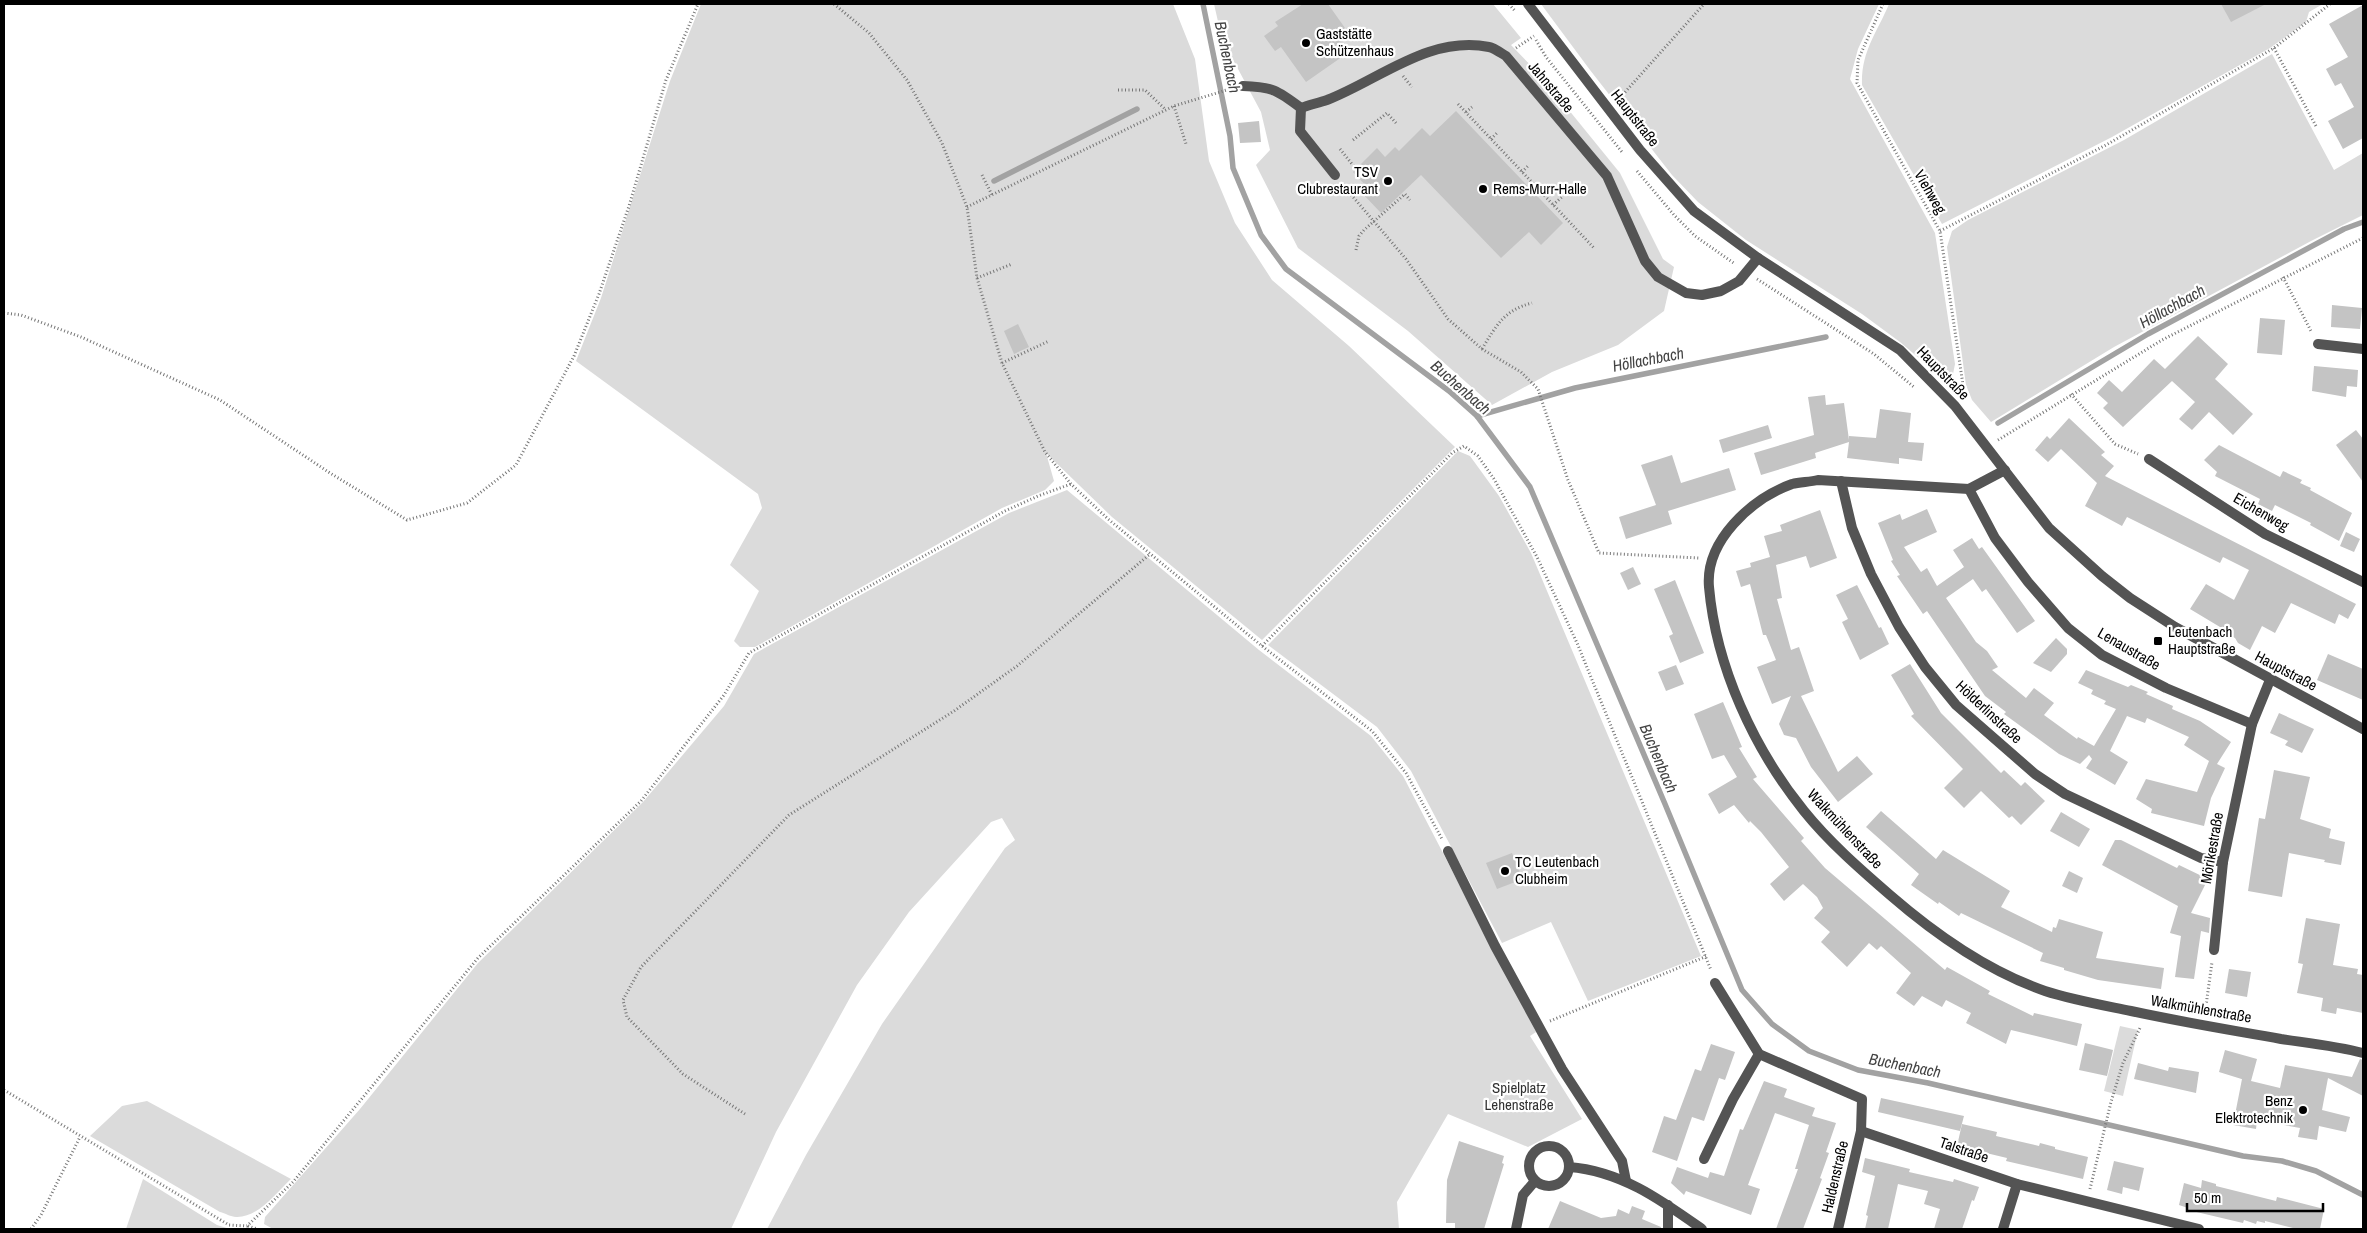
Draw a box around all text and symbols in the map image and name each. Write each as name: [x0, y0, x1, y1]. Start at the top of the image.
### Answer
water label: Buchenbach: [1210, 19, 1246, 95]
place label: Gaststätte Schützenhaus: [1316, 23, 1394, 61]
marker: Gaststätte Schützenhaus: [1300, 37, 1312, 49]
street label: Jahnstraße: [1524, 56, 1579, 117]
street label: Hauptstraße: [1606, 85, 1665, 151]
place label: TSV Clubrestaurant: [1297, 161, 1379, 199]
street label: Viehweg: [1909, 166, 1952, 218]
marker: TSV Clubrestaurant: [1382, 175, 1394, 187]
place label: Rems-Murr-Halle: [1493, 178, 1587, 199]
marker: Rems-Murr-Halle: [1477, 183, 1489, 195]
water label: Höllachbach: [2135, 279, 2209, 333]
water label: Höllachbach: [1610, 341, 1686, 377]
street label: Hauptstraße: [1912, 341, 1975, 404]
water label: Buchenbach: [1426, 355, 1496, 419]
street label: Eichenweg: [2230, 487, 2293, 536]
place label: Leutenbach Hauptstraße: [2168, 621, 2236, 659]
street label: Lenaustraße: [2094, 622, 2165, 675]
marker: Leutenbach Hauptstraße: [2152, 635, 2164, 647]
street label: Hauptstraße: [2251, 645, 2321, 696]
street label: Hölderlinstraße: [1951, 675, 2027, 748]
water label: Buchenbach: [1635, 720, 1683, 796]
street label: Walkmühlenstraße: [1803, 784, 1888, 873]
street label: Mörikestraße: [2195, 810, 2228, 885]
place label: TC Leutenbach Clubheim: [1515, 851, 1599, 889]
marker: TC Leutenbach Clubheim: [1499, 865, 1511, 877]
street label: Walkmühlenstraße: [2149, 989, 2253, 1028]
water label: Buchenbach: [1867, 1047, 1943, 1083]
park label: Spielplatz Lehenstraße: [1484, 1077, 1554, 1115]
place label: Benz Elektrotechnik: [2215, 1090, 2294, 1128]
marker: Benz Elektrotechnik: [2297, 1104, 2309, 1116]
street label: Talstraße: [1937, 1131, 1992, 1168]
street label: Haldenstraße: [1816, 1138, 1853, 1215]
scale bar: [2187, 1180, 2323, 1212]
text: 50 m: [2194, 1187, 2221, 1208]

